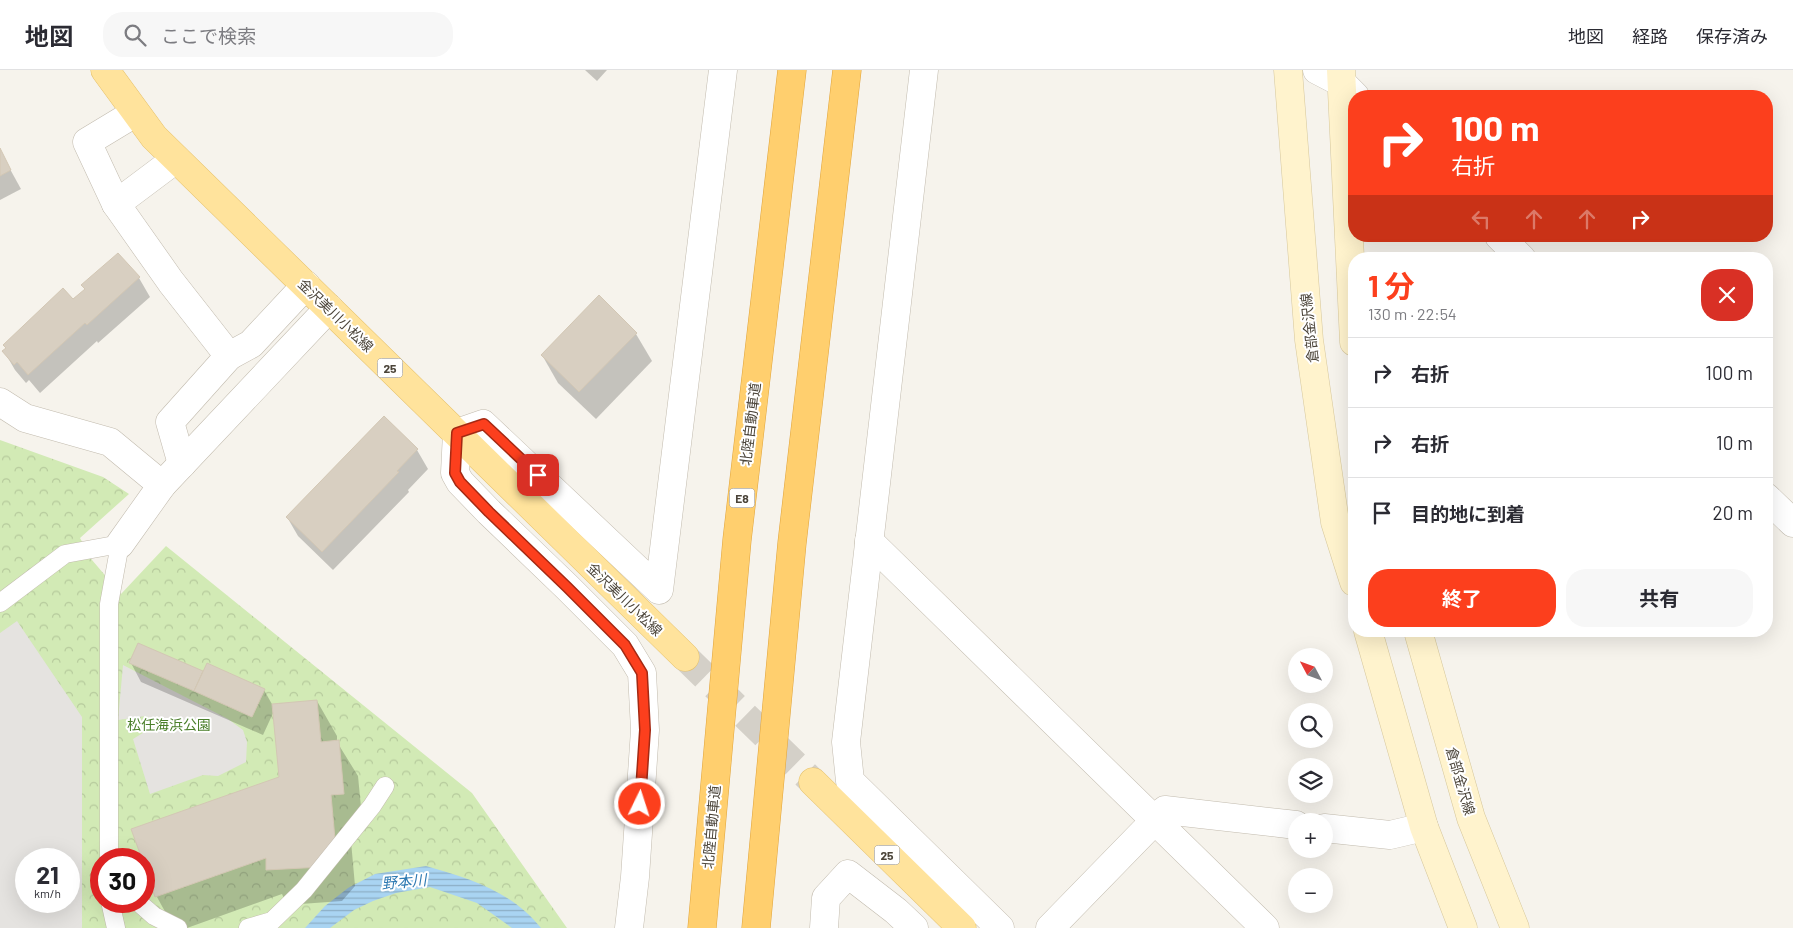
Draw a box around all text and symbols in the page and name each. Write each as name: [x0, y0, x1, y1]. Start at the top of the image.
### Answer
search box: [103, 12, 453, 57]
text: 地図: [25, 21, 73, 50]
icon: search: [121, 21, 149, 49]
text: ここで検索: [161, 24, 256, 47]
text: 地図: [1568, 25, 1604, 47]
text: 経路: [1632, 25, 1668, 47]
text: 保存済み: [1696, 25, 1768, 47]
text: 100 m: [1451, 106, 1540, 148]
icon: right: [1368, 110, 1433, 175]
text: 右折: [1451, 152, 1495, 178]
icon: left: [1467, 205, 1495, 233]
icon: ahead: [1520, 205, 1548, 233]
icon: ahead: [1573, 205, 1601, 233]
icon: right: [1626, 205, 1654, 233]
text: 1 分: [1368, 267, 1415, 303]
button: close: [1701, 269, 1753, 321]
street label: 金沢美川小松線: [295, 275, 377, 355]
street label: 倉部金沢線: [1297, 292, 1321, 364]
text: 130 m · 22:54: [1368, 304, 1457, 323]
road number: 25: [378, 358, 402, 378]
icon: right: [1368, 359, 1396, 387]
text: 100 m: [1705, 361, 1753, 384]
text: 右折: [1411, 362, 1449, 385]
street label: 北陸自動車道: [736, 381, 764, 467]
icon: right: [1368, 429, 1396, 457]
text: 10 m: [1716, 431, 1753, 454]
text: 右折: [1411, 432, 1449, 455]
pin: [517, 454, 559, 496]
icon: arrive: [524, 461, 552, 489]
road number: E8: [730, 488, 754, 508]
icon: arrive: [1368, 499, 1396, 527]
text: 20 m: [1713, 501, 1753, 524]
text: 目的地に到着: [1411, 502, 1525, 525]
street label: 金沢美川小松線: [584, 559, 666, 639]
button: 終了: [1368, 569, 1556, 627]
button: 共有: [1566, 569, 1753, 627]
north arrow: [1288, 648, 1332, 692]
map controls: [1288, 648, 1333, 913]
button: search: [1288, 703, 1333, 748]
park label: 松任海浜公園: [127, 716, 211, 733]
street label: 倉部金沢線: [1443, 745, 1479, 817]
button: layers: [1288, 758, 1333, 803]
position arrow: [613, 777, 665, 829]
street label: 北陸自動車道: [699, 784, 723, 870]
button: +: [1288, 813, 1333, 858]
road number: 25: [874, 846, 900, 864]
speed limit sign: 30: [90, 848, 155, 913]
text: 21: [36, 859, 59, 889]
button: −: [1288, 868, 1333, 913]
water label: 野本川: [381, 870, 429, 892]
text: km/h: [34, 886, 61, 900]

